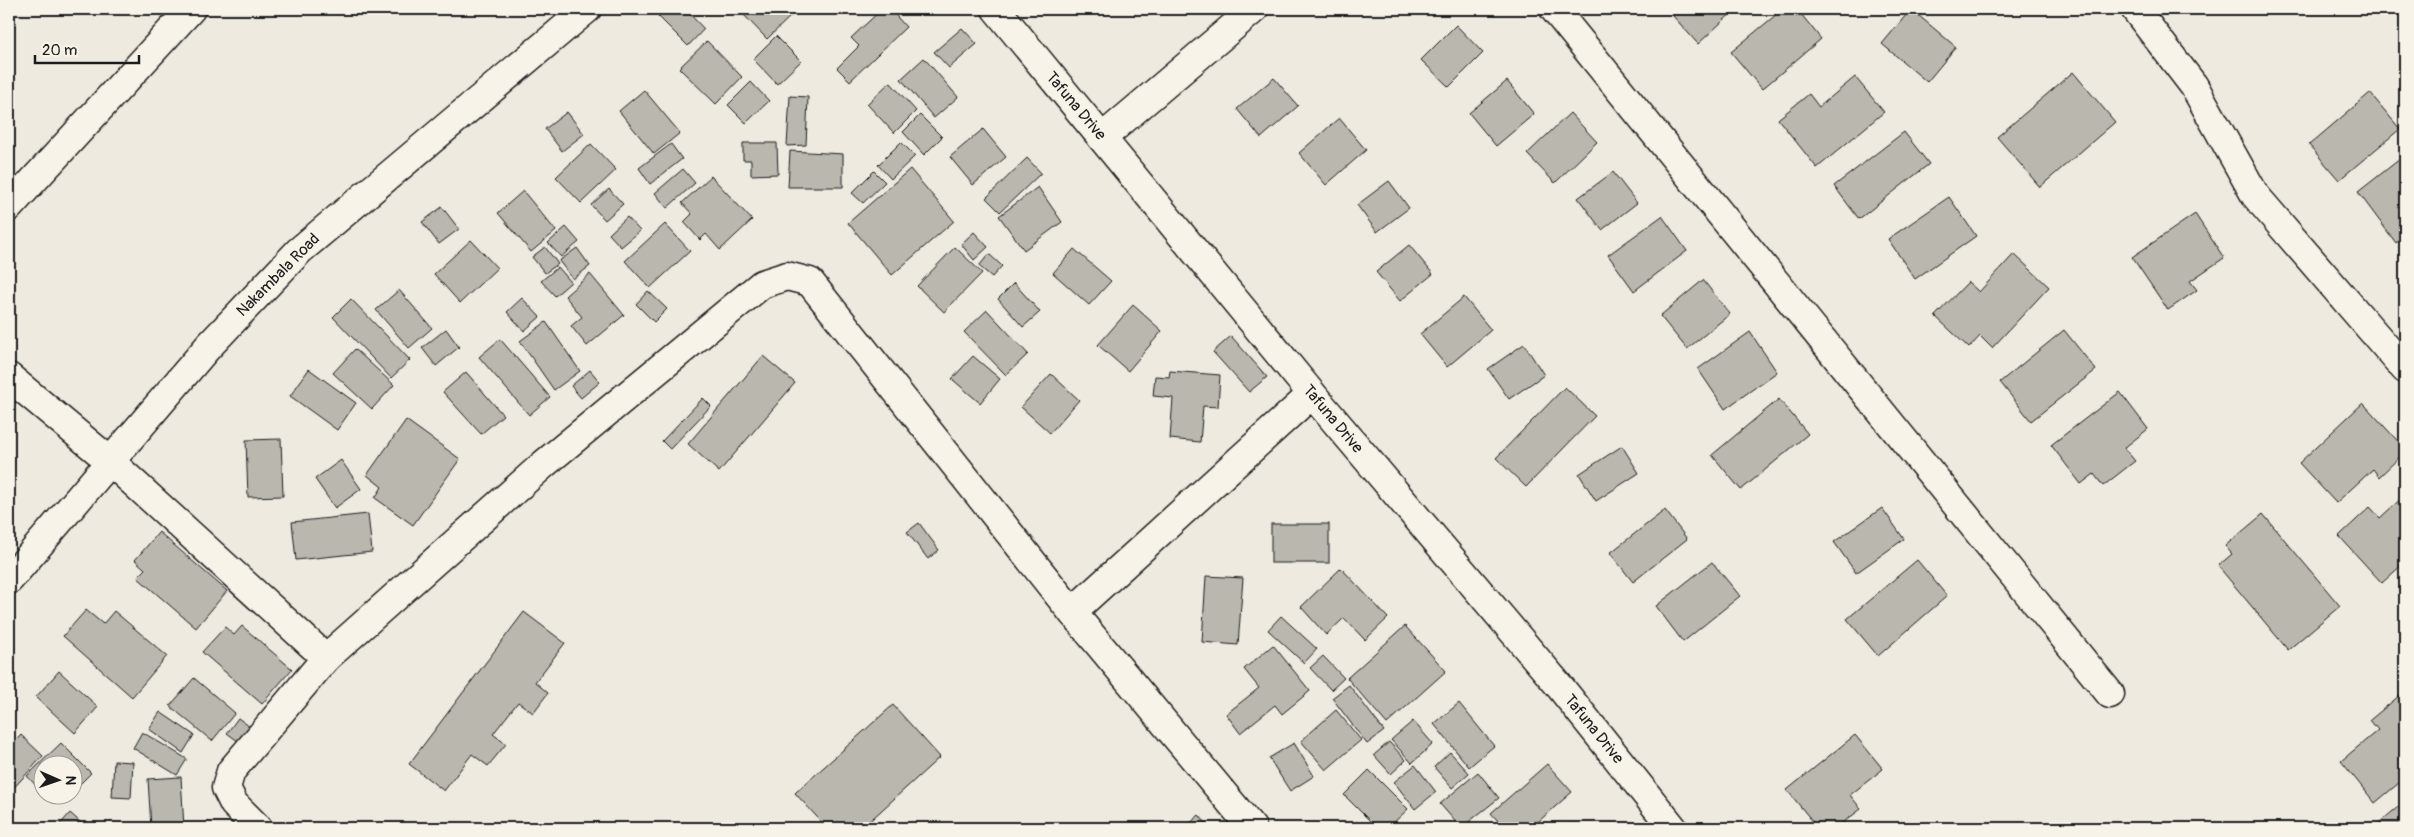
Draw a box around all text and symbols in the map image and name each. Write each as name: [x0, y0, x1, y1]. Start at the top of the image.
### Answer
scale bar: [35, 32, 139, 64]
text: 20 m: [42, 41, 77, 60]
street label: Tafuna Drive: [1042, 68, 1111, 144]
street label: Nakambala Road: [232, 229, 324, 321]
street label: Tafuna Drive: [1299, 381, 1368, 457]
street label: Tafuna Drive: [1560, 690, 1628, 768]
north arrow: [32, 754, 82, 804]
text: N: [62, 775, 79, 785]

